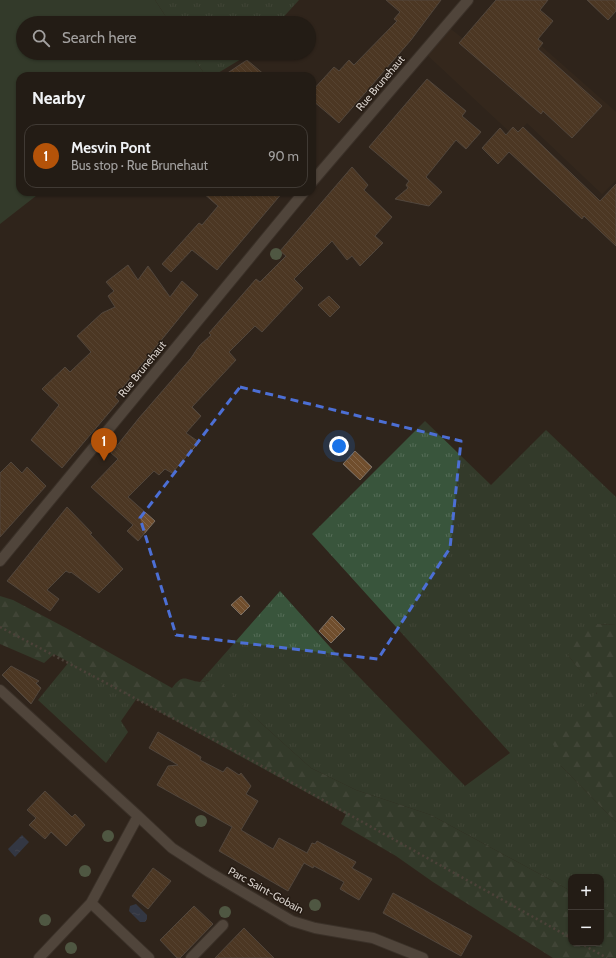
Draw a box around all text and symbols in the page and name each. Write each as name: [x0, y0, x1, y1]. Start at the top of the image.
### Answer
search box: [16, 16, 316, 60]
icon: search: [30, 27, 52, 49]
text: Search here: [62, 29, 137, 47]
street label: Rue Brunehaut: [353, 52, 408, 114]
text: Nearby: [32, 88, 85, 108]
text: Mesvin Pont: [71, 139, 151, 157]
text: 1: [44, 148, 48, 164]
text: 90 m: [268, 148, 299, 164]
text: Bus stop · Rue Brunehaut: [71, 157, 208, 173]
street label: Rue Brunehaut: [115, 338, 169, 400]
pin: 1: [91, 428, 117, 461]
your location: [329, 436, 349, 456]
street label: Parc Saint-Gobain: [226, 864, 306, 916]
map controls: [568, 874, 604, 946]
button: +: [568, 874, 604, 910]
button: −: [568, 910, 604, 946]

